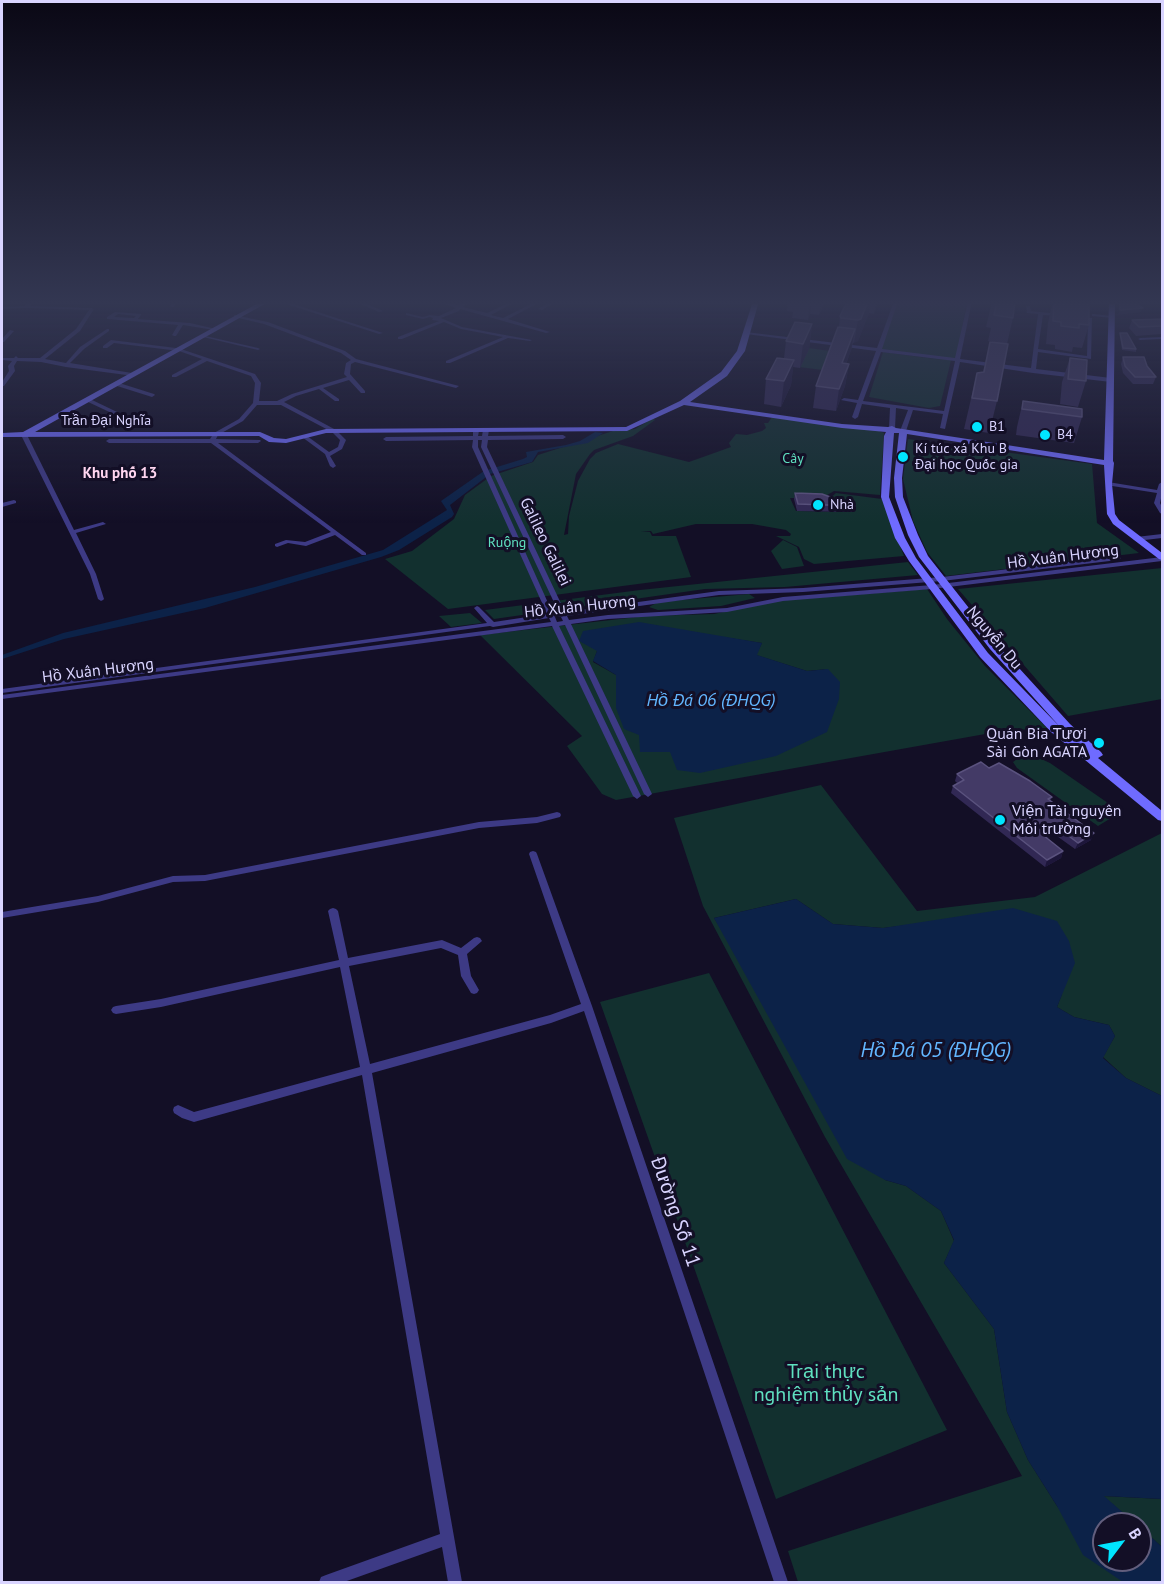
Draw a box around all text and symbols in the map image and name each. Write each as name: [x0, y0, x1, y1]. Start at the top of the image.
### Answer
street label: Trần Đại Nghĩa: [61, 413, 151, 429]
place label: B1: [989, 419, 1005, 435]
marker: B1: [970, 420, 984, 434]
place label: B4: [1057, 427, 1073, 443]
marker: B4: [1038, 428, 1052, 442]
place label: Kí túc xá Khu B Đại học Quốc gia: [915, 441, 1018, 473]
marker: Kí túc xá Khu B Đại học Quốc gia: [896, 450, 910, 464]
park label: Cây: [782, 451, 804, 467]
district label: Khu phố 13: [83, 465, 157, 483]
street label: Galileo Galilei: [515, 495, 575, 589]
place label: Nhà: [830, 497, 854, 513]
marker: Nhà: [811, 498, 825, 512]
park label: Ruộng: [488, 535, 526, 551]
street label: Hồ Xuân Hương: [1006, 541, 1120, 573]
street label: Hồ Xuân Hương: [523, 592, 637, 622]
street label: Nguyễn Du: [962, 603, 1026, 673]
street label: Hồ Xuân Hương: [41, 655, 155, 687]
water label: Hồ Đá 06 (ĐHQG): [646, 690, 776, 712]
place label: Quán Bia Tươi Sài Gòn AGATA: [986, 724, 1087, 762]
marker: Quán Bia Tươi Sài Gòn AGATA: [1092, 736, 1106, 750]
place label: Viện Tài nguyên Môi trường: [1012, 801, 1122, 839]
marker: Viện Tài nguyên Môi trường: [993, 813, 1007, 827]
water label: Hồ Đá 05 (ĐHQG): [861, 1038, 1011, 1064]
street label: Đường Số 11: [645, 1154, 705, 1270]
park label: Trại thực nghiệm thủy sản: [754, 1360, 898, 1407]
north arrow: [1092, 1512, 1152, 1572]
text: B: [1125, 1524, 1147, 1543]

